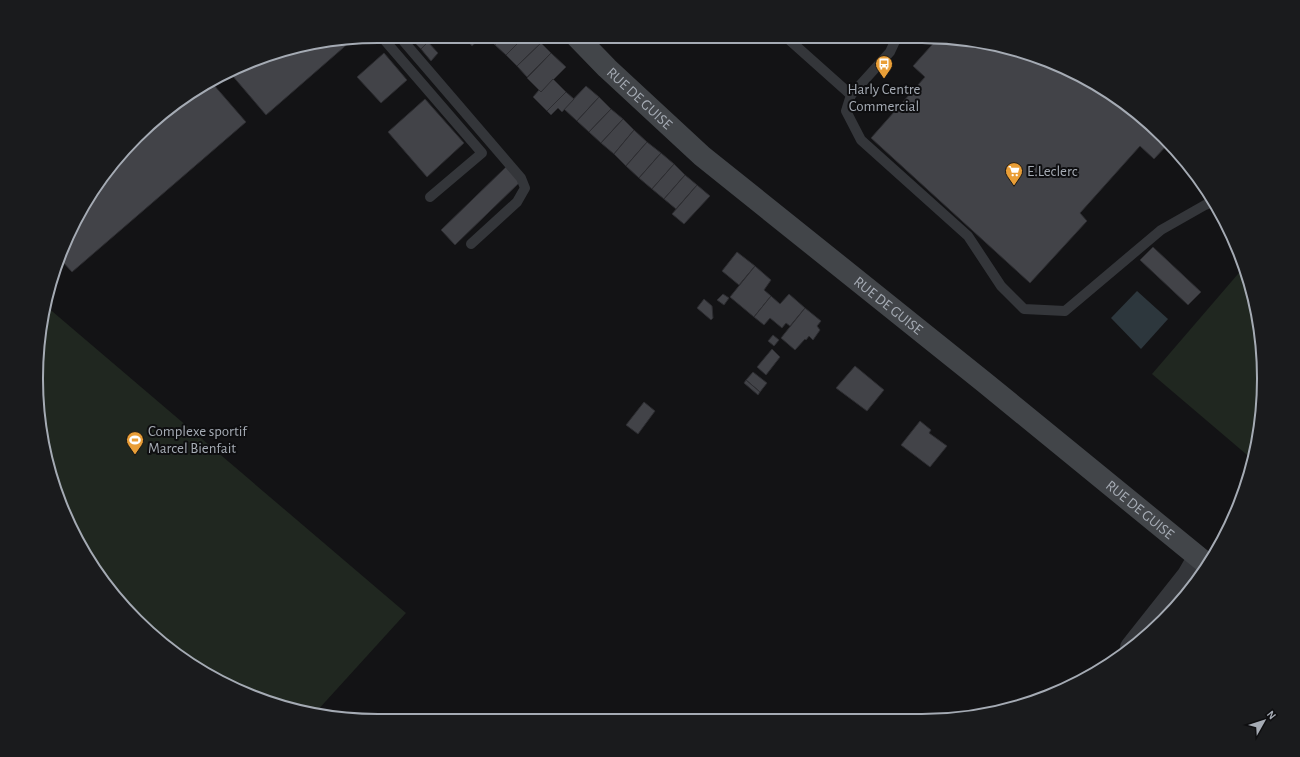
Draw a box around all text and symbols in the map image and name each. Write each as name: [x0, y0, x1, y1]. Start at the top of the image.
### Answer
bus stop icon: Harly Centre Commercial: [874, 54, 894, 79]
street label: RUE DE GUISE: [604, 65, 675, 132]
place label: Harly Centre Commercial: [848, 82, 921, 114]
supermarket icon: E.Leclerc: [1004, 161, 1024, 186]
place label: E.Leclerc: [1027, 164, 1078, 179]
street label: RUE DE GUISE: [851, 274, 925, 338]
place label: Complexe sportif Marcel Bienfait: [148, 424, 248, 456]
sports icon: Complexe sportif Marcel Bienfait: [125, 430, 145, 455]
street label: RUE DE GUISE: [1103, 478, 1177, 542]
north arrow: [1244, 701, 1284, 741]
text: N: [1265, 709, 1278, 721]

